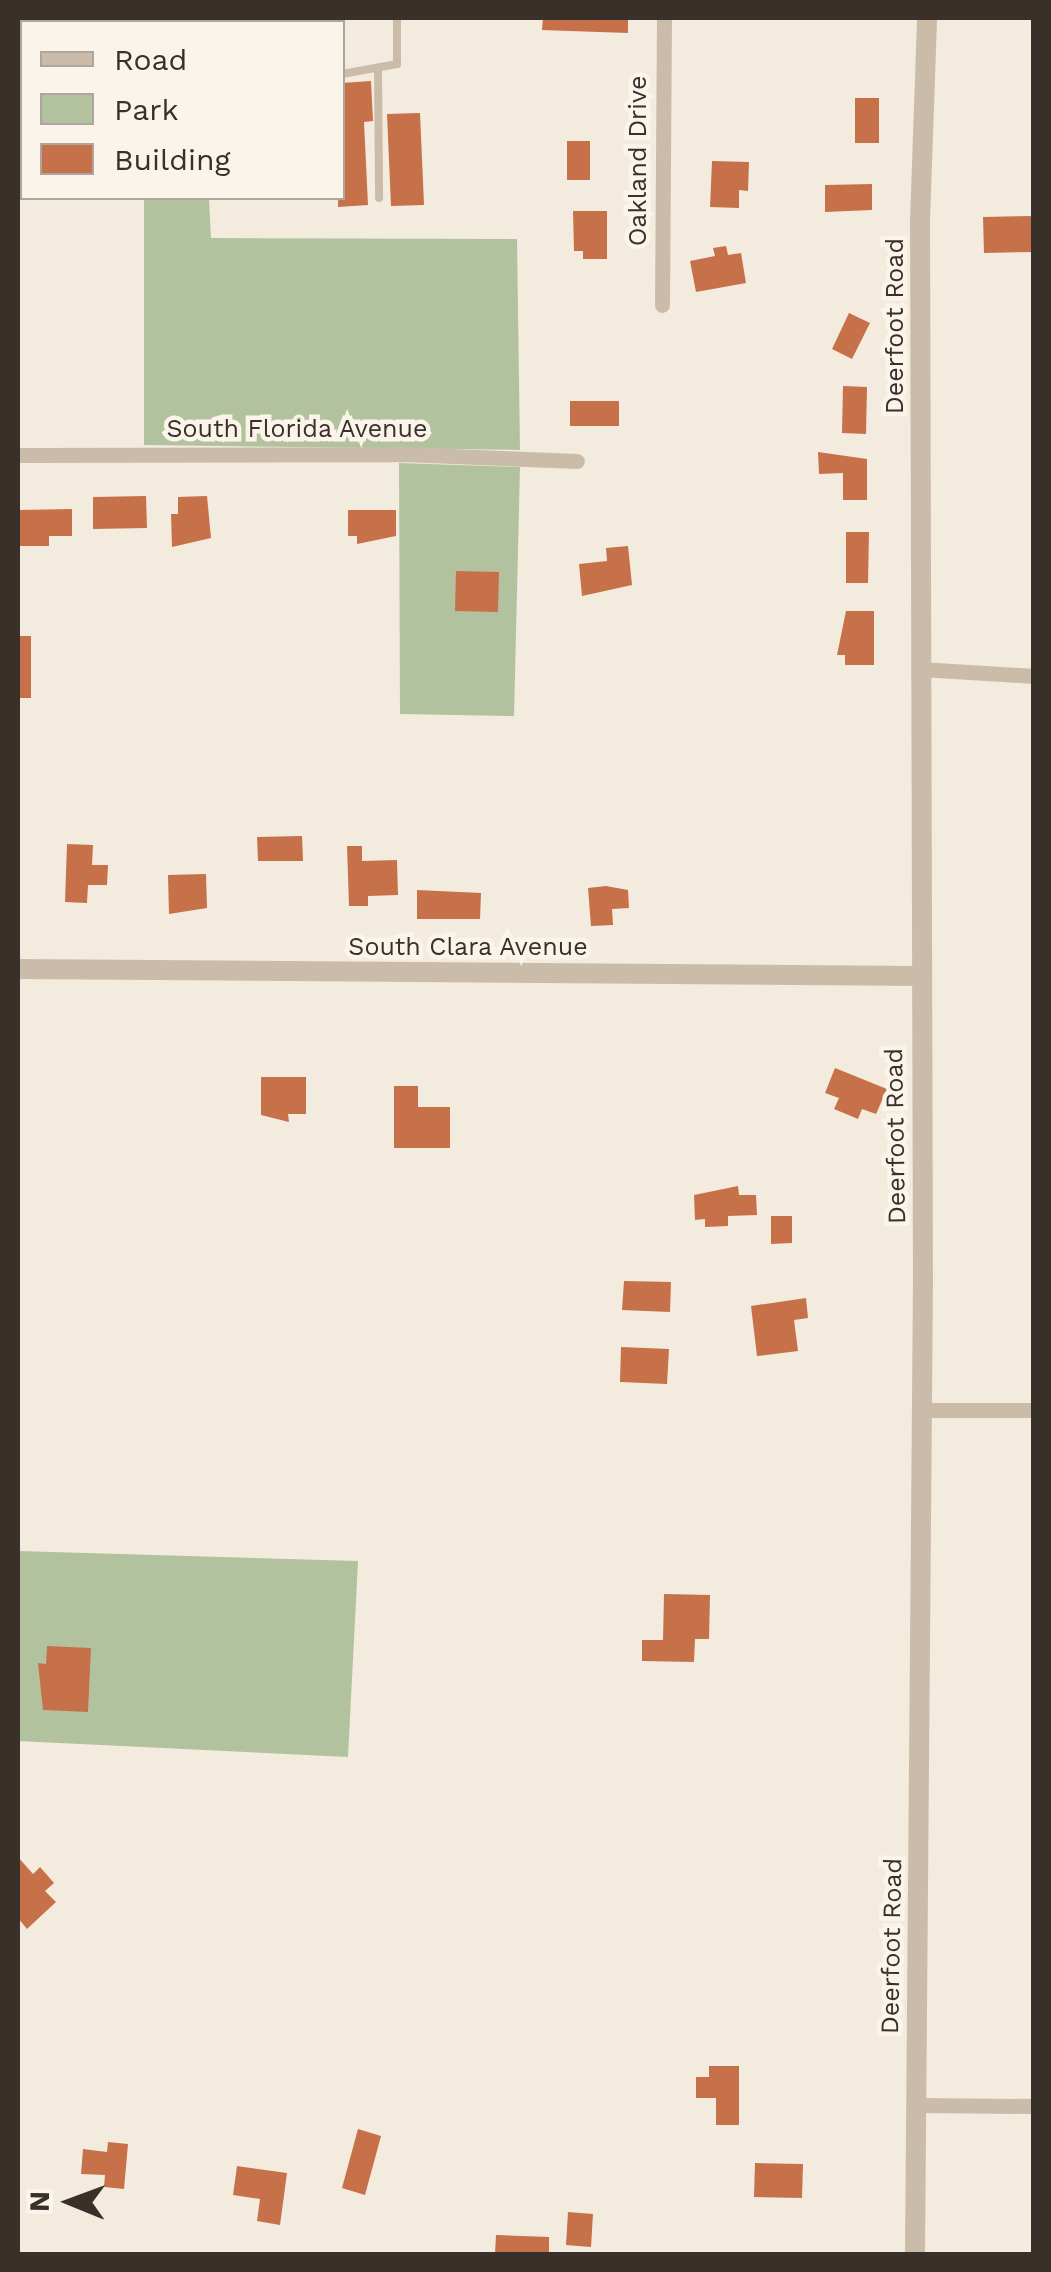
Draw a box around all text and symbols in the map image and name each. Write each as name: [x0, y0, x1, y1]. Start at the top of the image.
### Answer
legend: [20, 20, 345, 200]
text: Road: [114, 42, 187, 77]
street label: Oakland Drive: [623, 76, 653, 246]
text: Park: [114, 92, 179, 127]
text: Building: [114, 142, 231, 177]
street label: Deerfoot Road: [880, 238, 910, 414]
street label: South Florida Avenue: [166, 414, 428, 444]
street label: South Clara Avenue: [348, 932, 588, 962]
street label: Deerfoot Road: [879, 1048, 913, 1224]
street label: Deerfoot Road: [875, 1858, 909, 2034]
north arrow: [20, 2152, 120, 2252]
text: N: [23, 2191, 56, 2212]

